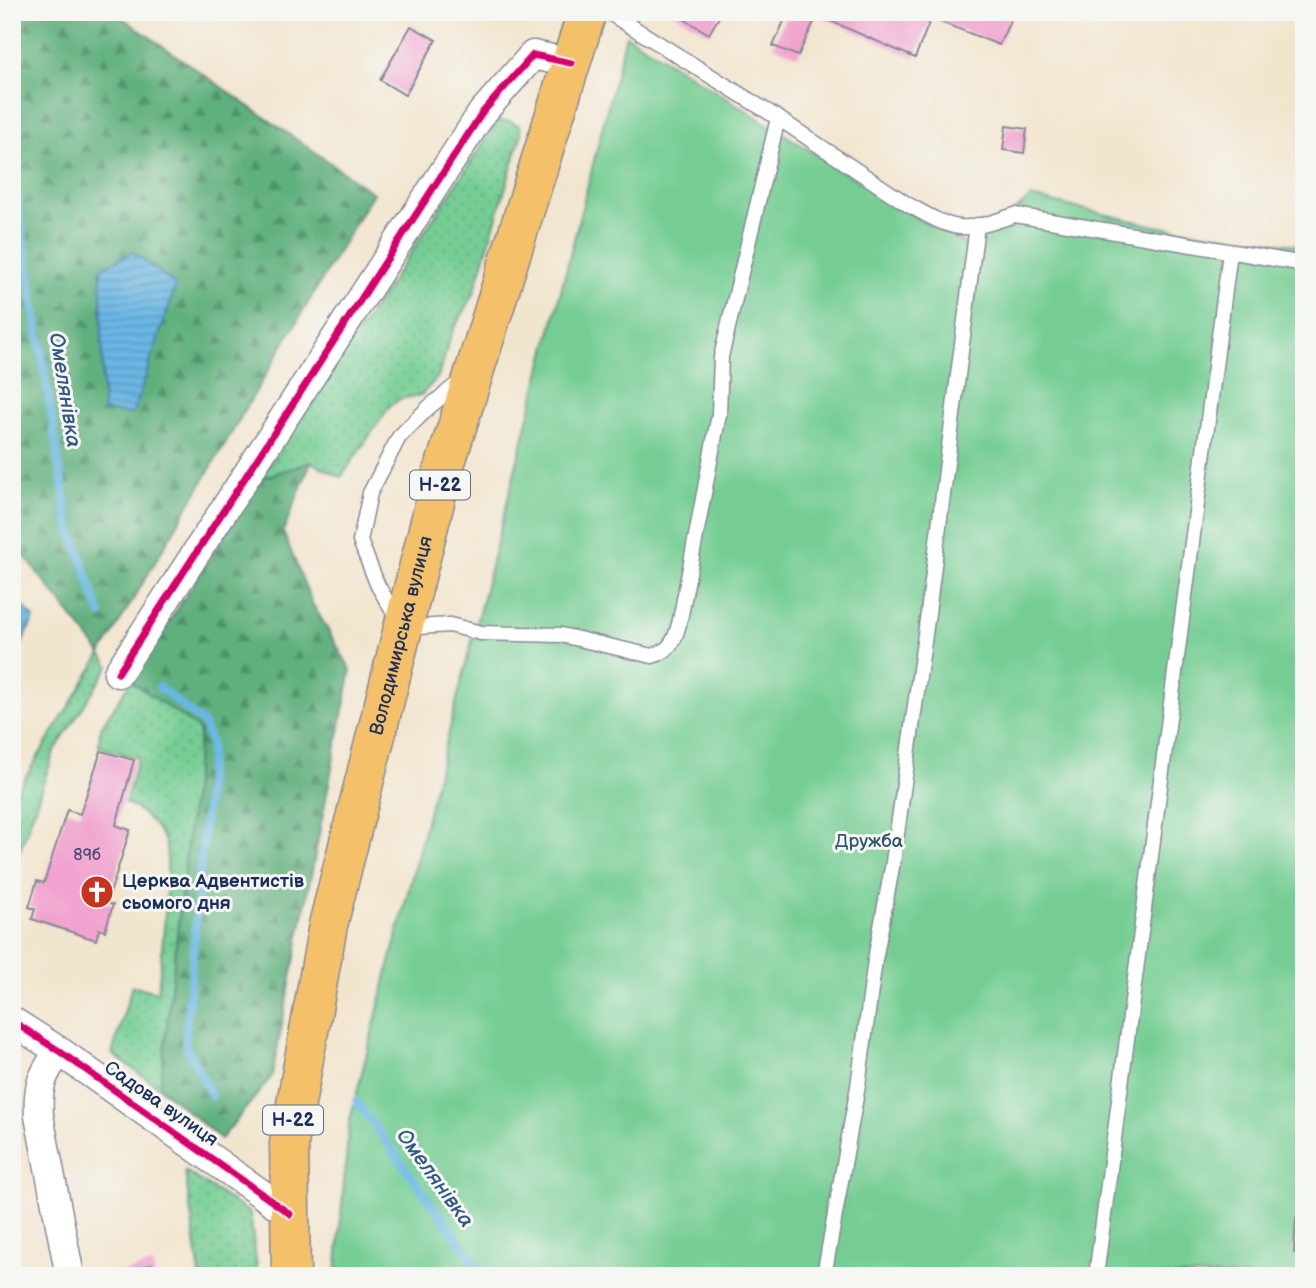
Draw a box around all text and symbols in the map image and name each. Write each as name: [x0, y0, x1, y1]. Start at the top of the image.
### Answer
water label: Омелянівка: [44, 331, 86, 449]
road number: Н-22: [410, 471, 470, 500]
street label: Володимирська вулиця: [365, 533, 437, 738]
park label: Дружба: [835, 830, 903, 853]
house number: 89б: [73, 846, 101, 865]
place label: Церква Адвентистів сьомого дня: [122, 870, 305, 915]
church icon: Церква Адвентистів сьомого дня: [78, 873, 116, 911]
street label: Садова вулиця: [100, 1056, 222, 1152]
road number: Н-22: [263, 1106, 323, 1134]
water label: Омелянівка: [391, 1124, 479, 1232]

